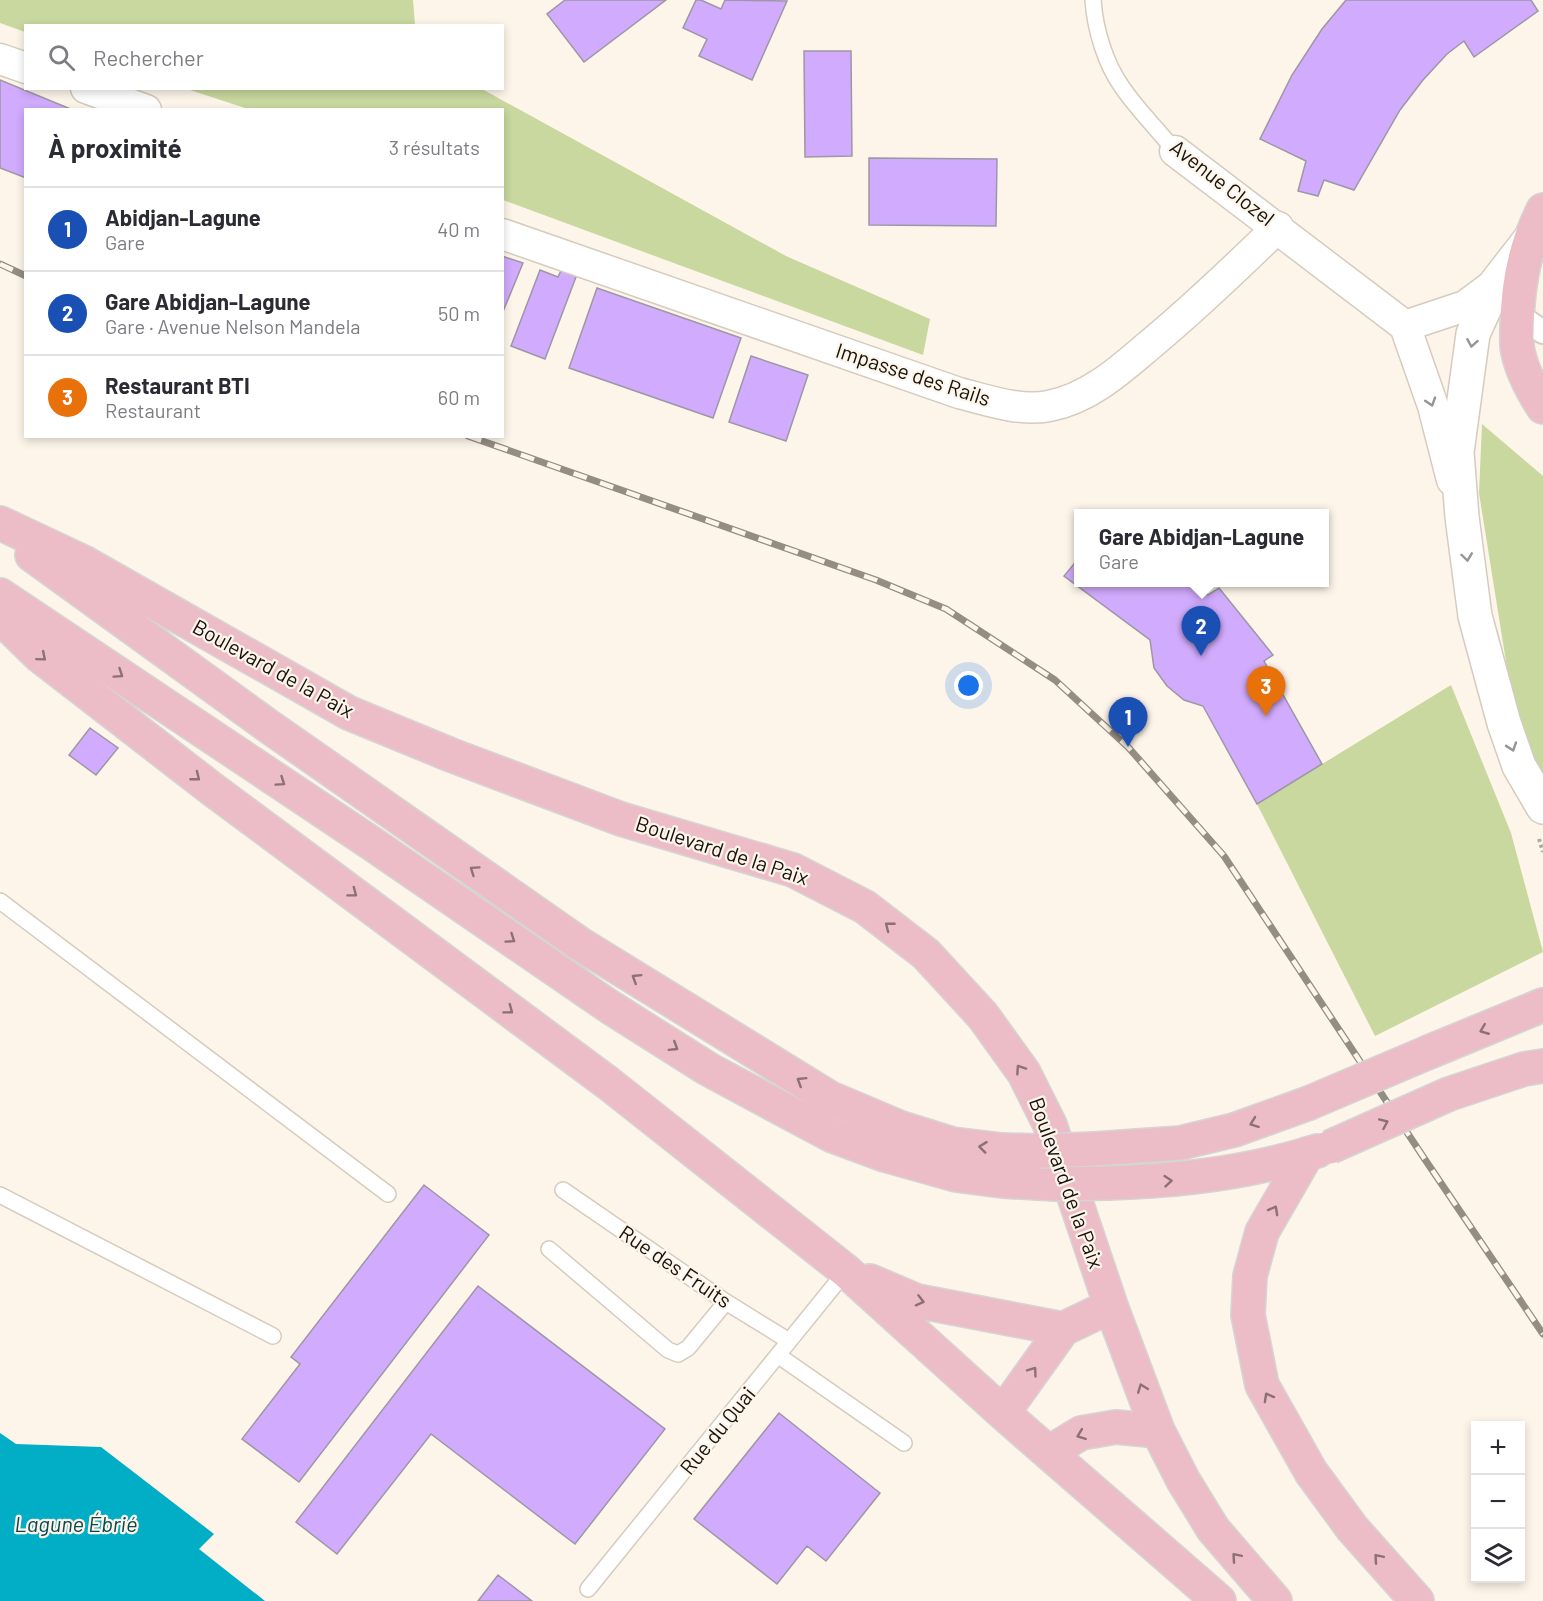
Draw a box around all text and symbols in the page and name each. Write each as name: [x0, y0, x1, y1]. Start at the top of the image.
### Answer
search box: [24, 24, 504, 90]
icon: search: [45, 41, 78, 74]
text: Rechercher: [93, 44, 204, 70]
text: À proximité: [48, 132, 182, 163]
street label: Avenue Clozel: [1166, 133, 1280, 230]
text: 3 résultats: [389, 135, 480, 159]
text: Abidjan-Lagune: [105, 204, 261, 230]
text: 1: [64, 217, 71, 241]
text: 40 m: [437, 217, 480, 241]
text: Gare: [105, 230, 145, 254]
text: Gare Abidjan-Lagune: [105, 288, 310, 314]
text: 2: [62, 301, 73, 325]
text: 50 m: [438, 301, 480, 325]
text: Gare · Avenue Nelson Mandela: [105, 314, 361, 338]
street label: Impasse des Rails: [833, 337, 994, 410]
one-way arrow: [1466, 338, 1478, 348]
text: Restaurant BTI: [105, 372, 250, 398]
text: 3: [62, 385, 73, 409]
text: 60 m: [438, 385, 480, 409]
one-way arrow: [1424, 396, 1436, 407]
text: Restaurant: [105, 398, 201, 422]
popup: [1074, 509, 1329, 587]
text: Gare Abidjan-Lagune: [1099, 523, 1304, 549]
text: Gare: [1099, 549, 1139, 573]
one-way arrow: [1460, 553, 1473, 562]
pin: 2: [1182, 606, 1220, 656]
street label: Boulevard de la Paix: [189, 613, 359, 722]
one-way arrow: [35, 650, 46, 661]
pin: 3: [1246, 666, 1286, 716]
one-way arrow: [112, 667, 123, 678]
your location: [954, 671, 983, 700]
pin: 1: [1108, 698, 1148, 747]
one-way arrow: [1504, 741, 1517, 751]
one-way arrow: [190, 770, 201, 781]
one-way arrow: [274, 775, 285, 786]
street label: Boulevard de la Paix: [633, 810, 812, 889]
one-way arrow: [469, 866, 480, 877]
one-way arrow: [346, 886, 357, 897]
one-way arrow: [885, 922, 896, 933]
one-way arrow: [504, 932, 515, 943]
one-way arrow: [632, 974, 642, 986]
one-way arrow: [503, 1002, 514, 1013]
one-way arrow: [1479, 1023, 1490, 1035]
one-way arrow: [667, 1040, 678, 1051]
one-way arrow: [1016, 1064, 1027, 1075]
one-way arrow: [797, 1077, 808, 1088]
street label: Boulevard de la Paix: [1025, 1093, 1110, 1272]
one-way arrow: [1249, 1116, 1260, 1128]
one-way arrow: [1377, 1118, 1388, 1130]
one-way arrow: [979, 1142, 988, 1154]
one-way arrow: [1163, 1174, 1172, 1187]
one-way arrow: [1267, 1206, 1278, 1216]
street label: Rue des Fruits: [615, 1219, 737, 1312]
one-way arrow: [915, 1293, 925, 1306]
one-way arrow: [1026, 1366, 1037, 1377]
street label: Rue du Quai: [674, 1381, 760, 1479]
one-way arrow: [1136, 1383, 1149, 1393]
one-way arrow: [1264, 1393, 1276, 1403]
map controls: [1471, 1421, 1525, 1583]
button: +: [1471, 1421, 1525, 1475]
one-way arrow: [1077, 1427, 1087, 1440]
button: −: [1471, 1475, 1525, 1529]
water label: Lagune Ébrié: [15, 1510, 137, 1536]
button: layers: [1471, 1529, 1525, 1583]
one-way arrow: [1233, 1553, 1244, 1564]
one-way arrow: [1374, 1554, 1385, 1565]

